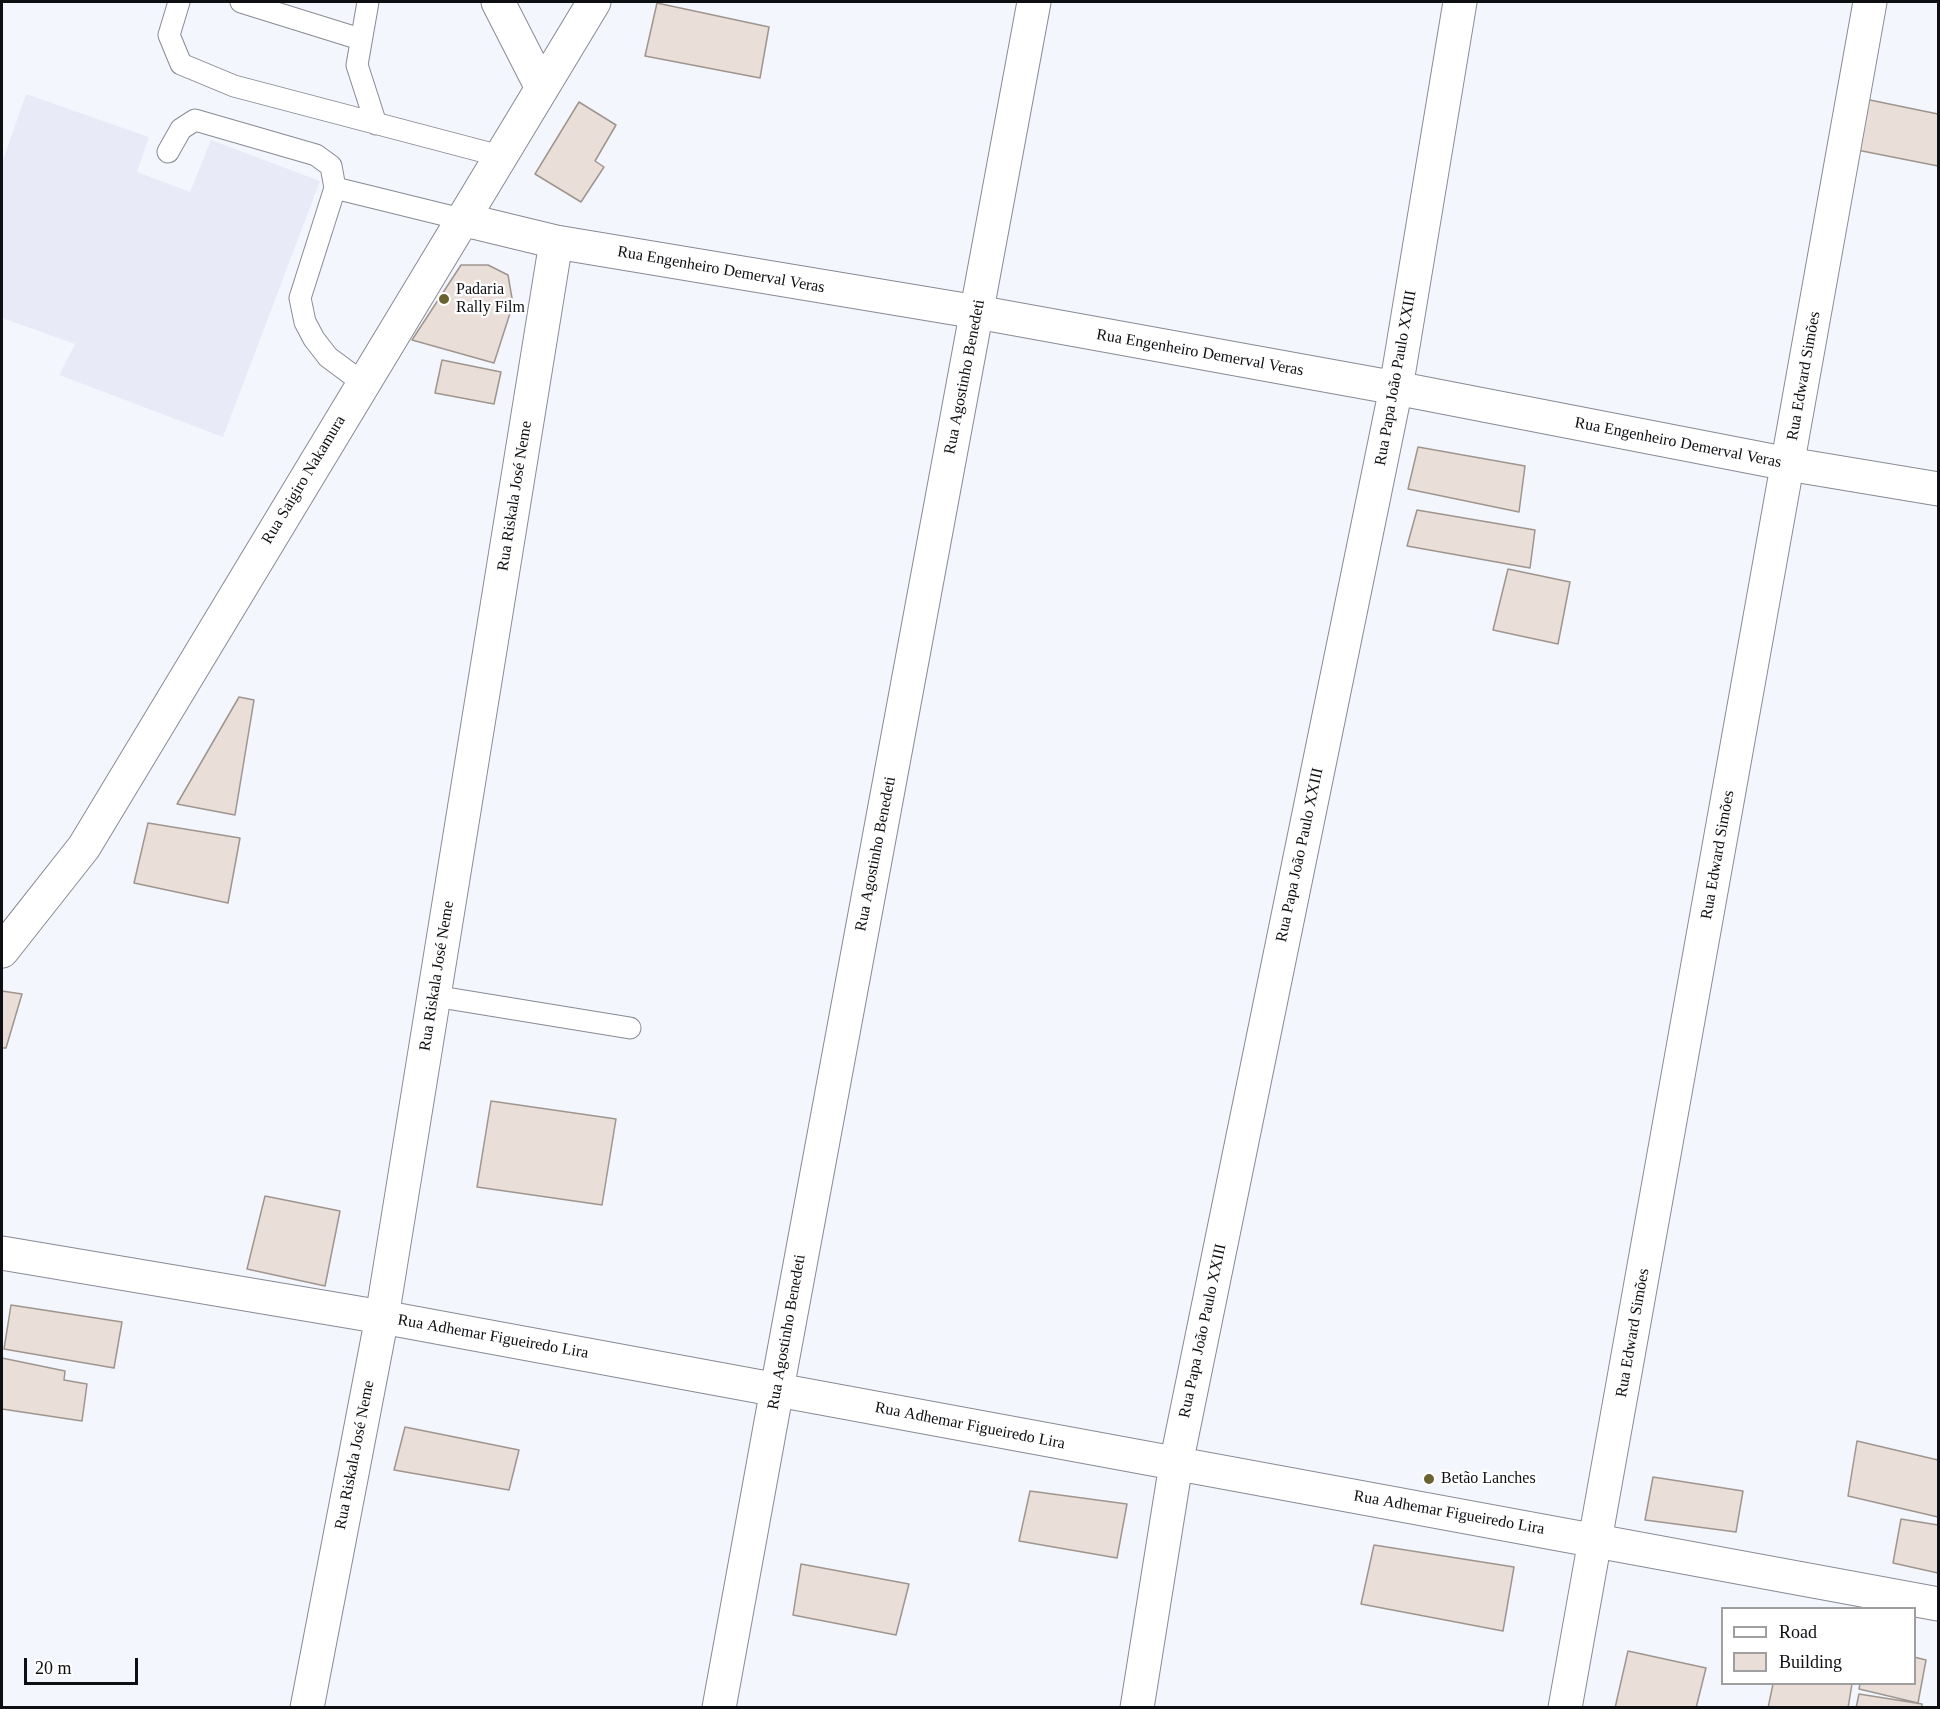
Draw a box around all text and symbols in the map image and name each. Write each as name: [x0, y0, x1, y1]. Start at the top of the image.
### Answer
street label: Rua Engenheiro Demerval Veras: [616, 242, 826, 298]
place label: Padaria Rally Film: [456, 280, 525, 318]
street label: Rua Papa João Paulo XXIII: [1371, 289, 1421, 467]
marker: Padaria Rally Film: [437, 292, 451, 306]
street label: Rua Agostinho Benedeti: [941, 298, 989, 456]
street label: Rua Edward Simões: [1783, 310, 1825, 442]
street label: Rua Engenheiro Demerval Veras: [1095, 325, 1305, 381]
street label: Rua Saigiro Nakamura: [258, 412, 350, 548]
street label: Rua Engenheiro Demerval Veras: [1573, 414, 1783, 472]
street label: Rua Riskala José Neme: [494, 420, 536, 572]
street label: Rua Papa João Paulo XXIII: [1272, 766, 1328, 944]
street label: Rua Agostinho Benedeti: [852, 775, 900, 933]
street label: Rua Edward Simões: [1697, 789, 1739, 921]
street label: Rua Riskala José Neme: [416, 900, 458, 1052]
street label: Rua Papa João Paulo XXIII: [1175, 1242, 1231, 1420]
street label: Rua Agostinho Benedeti: [764, 1253, 810, 1411]
street label: Rua Edward Simões: [1612, 1267, 1654, 1399]
street label: Rua Adhemar Figueiredo Lira: [396, 1311, 590, 1363]
street label: Rua Riskala José Neme: [331, 1379, 379, 1531]
street label: Rua Adhemar Figueiredo Lira: [873, 1398, 1067, 1454]
place label: Betão Lanches: [1441, 1469, 1536, 1489]
marker: Betão Lanches: [1422, 1472, 1436, 1486]
street label: Rua Adhemar Figueiredo Lira: [1352, 1487, 1546, 1539]
legend: [1721, 1607, 1916, 1685]
text: Road: [1779, 1622, 1817, 1642]
scale bar: [27, 1646, 141, 1684]
text: Building: [1779, 1652, 1842, 1672]
text: 20 m: [35, 1658, 72, 1678]

